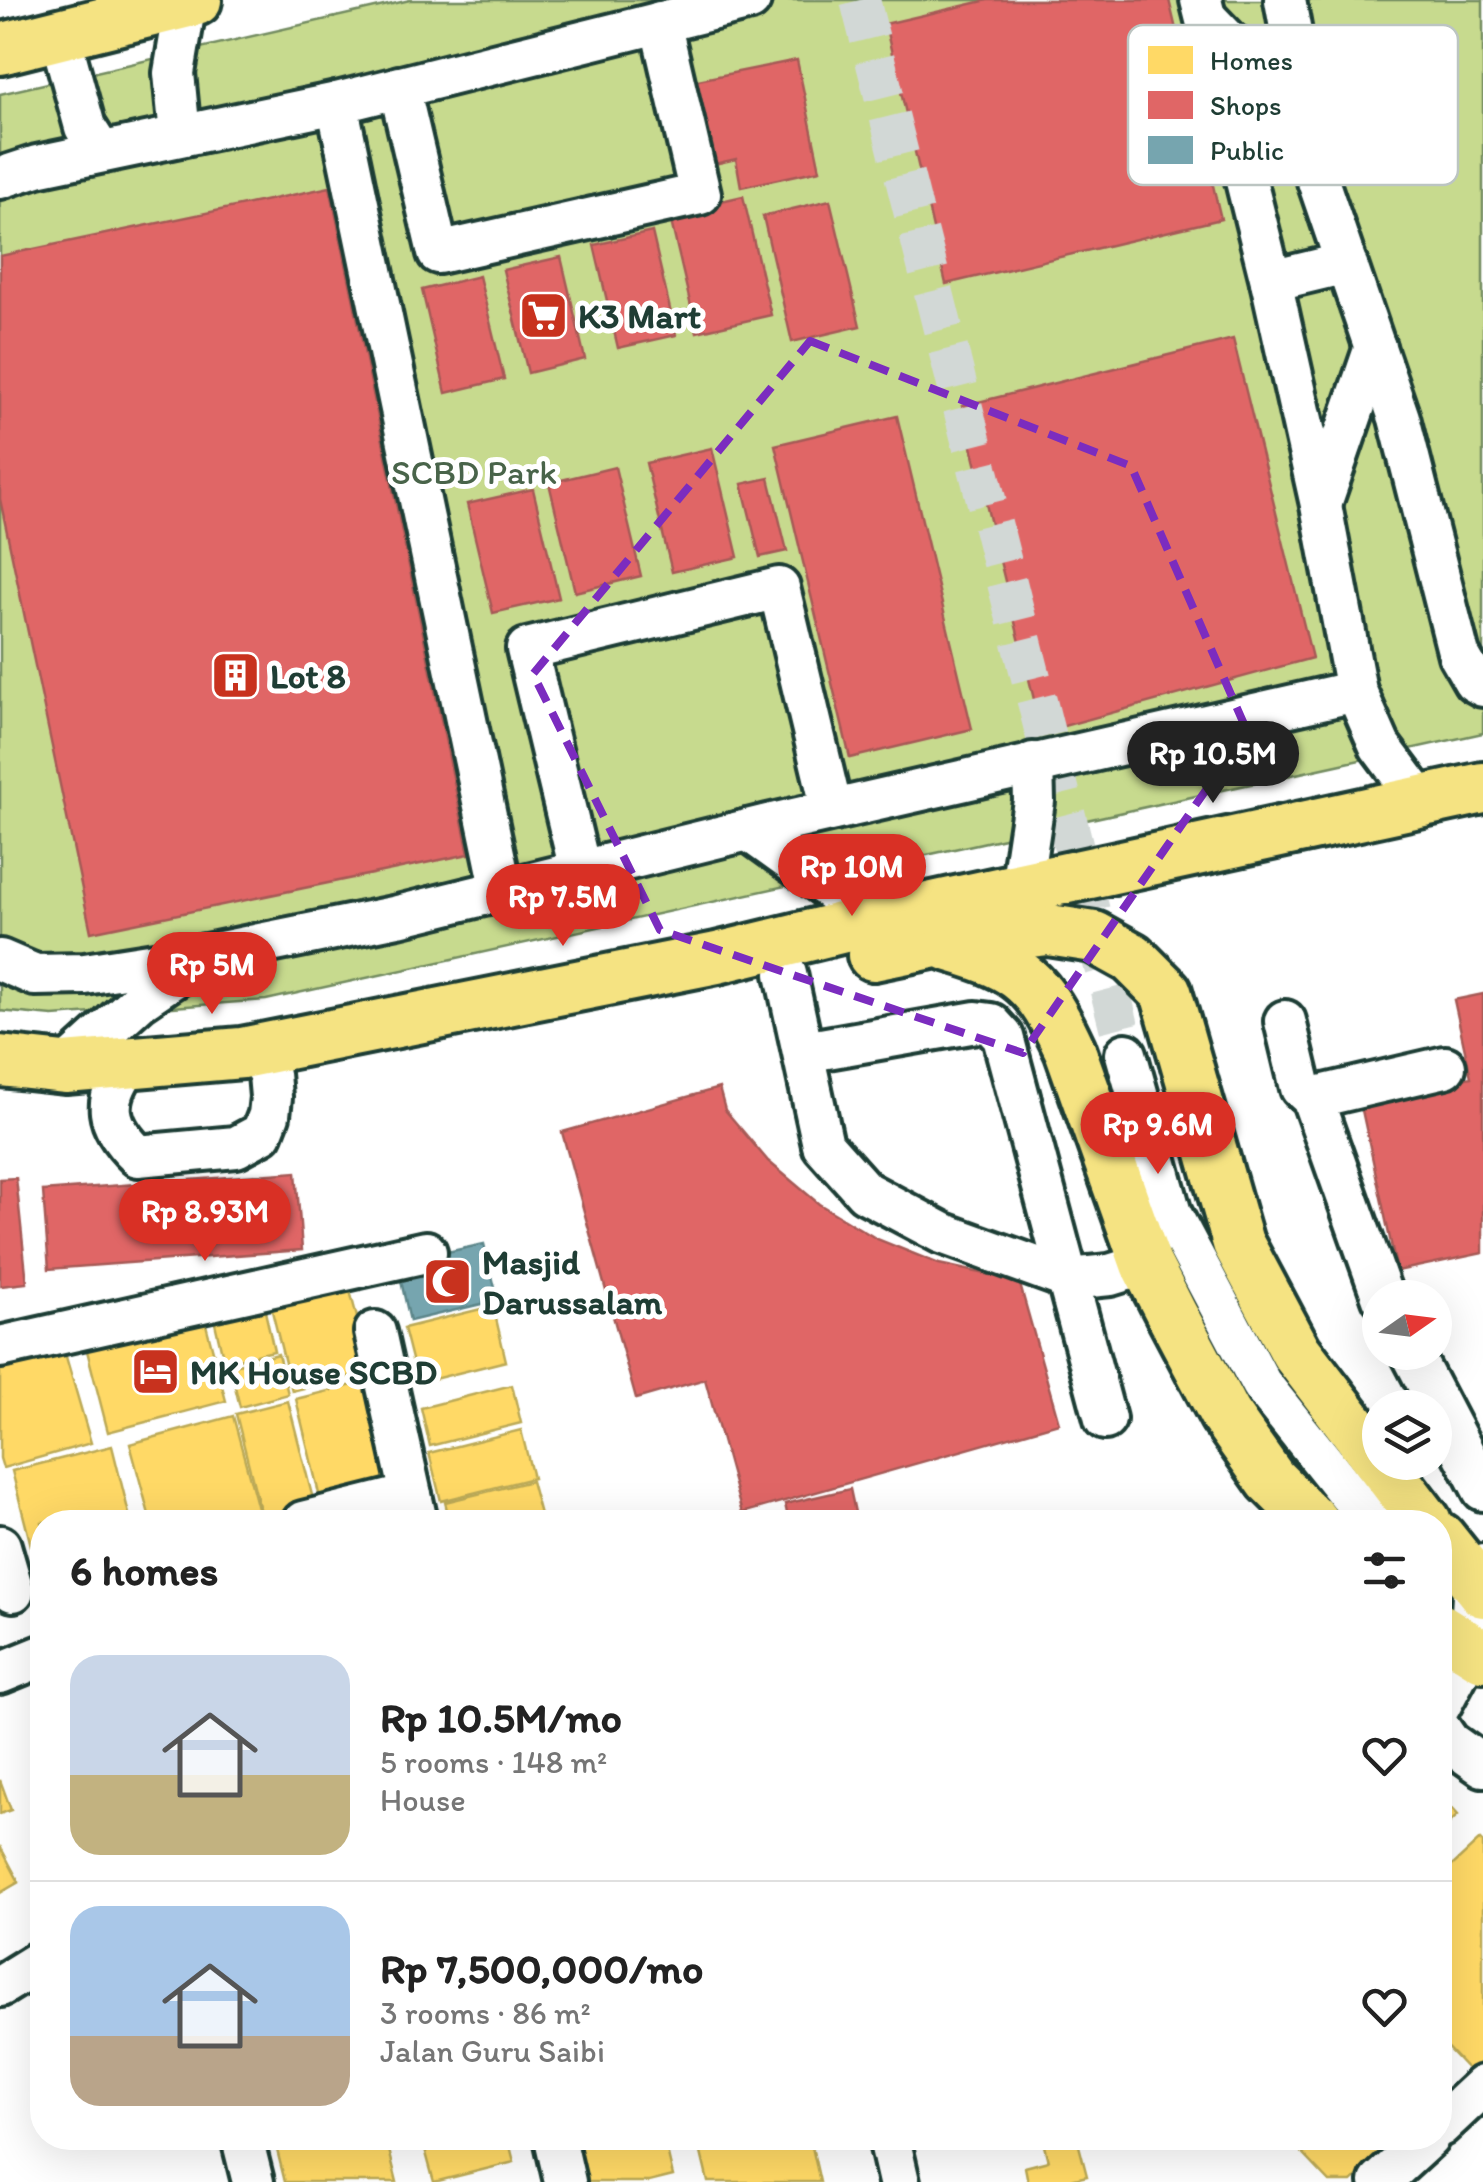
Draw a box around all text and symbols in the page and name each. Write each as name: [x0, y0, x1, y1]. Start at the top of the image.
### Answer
legend: [1128, 25, 1458, 185]
text: Homes: [1210, 43, 1293, 77]
text: Shops: [1210, 88, 1282, 122]
text: Public: [1210, 133, 1284, 167]
supermarket icon: K3 Mart: [517, 290, 569, 342]
place label: K3 Mart: [578, 295, 701, 337]
park label: SCBD Park: [391, 451, 557, 493]
building icon: Lot 8: [209, 650, 261, 702]
place label: Lot 8: [270, 655, 346, 697]
pin: Rp 10.5M: [1110, 721, 1316, 806]
text: Rp 10.5M: [1149, 734, 1277, 772]
pin: Rp 10M: [771, 834, 933, 919]
text: Rp 10M: [800, 847, 904, 885]
pin: Rp 7.5M: [471, 864, 655, 949]
text: Rp 7.5M: [508, 877, 618, 915]
pin: Rp 5M: [142, 932, 282, 1017]
text: Rp 5M: [169, 945, 255, 983]
pin: Rp 9.6M: [1066, 1092, 1250, 1177]
text: Rp 9.6M: [1103, 1105, 1213, 1143]
pin: Rp 8.93M: [102, 1179, 308, 1264]
text: Rp 8.93M: [141, 1192, 269, 1230]
place label: Masjid Darussalam: [482, 1241, 663, 1323]
mosque icon: Masjid Darussalam: [421, 1256, 473, 1308]
north arrow: [1362, 1280, 1452, 1370]
map controls: [1362, 1280, 1452, 1480]
hotel icon: MK House SCBD: [129, 1346, 181, 1398]
place label: MK House SCBD: [190, 1351, 437, 1393]
button: layers: [1362, 1390, 1452, 1480]
icon: filters: [1357, 1543, 1412, 1598]
text: 6 homes: [70, 1545, 218, 1596]
text: Rp 10.5M/mo: [380, 1692, 622, 1743]
icon: home: [150, 1695, 270, 1815]
icon: heart: [1357, 1728, 1412, 1783]
text: 5 rooms · 148 m²: [380, 1743, 607, 1781]
text: House: [380, 1781, 466, 1819]
text: Rp 7,500,000/mo: [380, 1943, 704, 1994]
icon: home: [150, 1946, 270, 2066]
icon: heart: [1357, 1979, 1412, 2034]
text: 3 rooms · 86 m²: [380, 1994, 591, 2032]
text: Jalan Guru Saibi: [380, 2032, 605, 2070]

